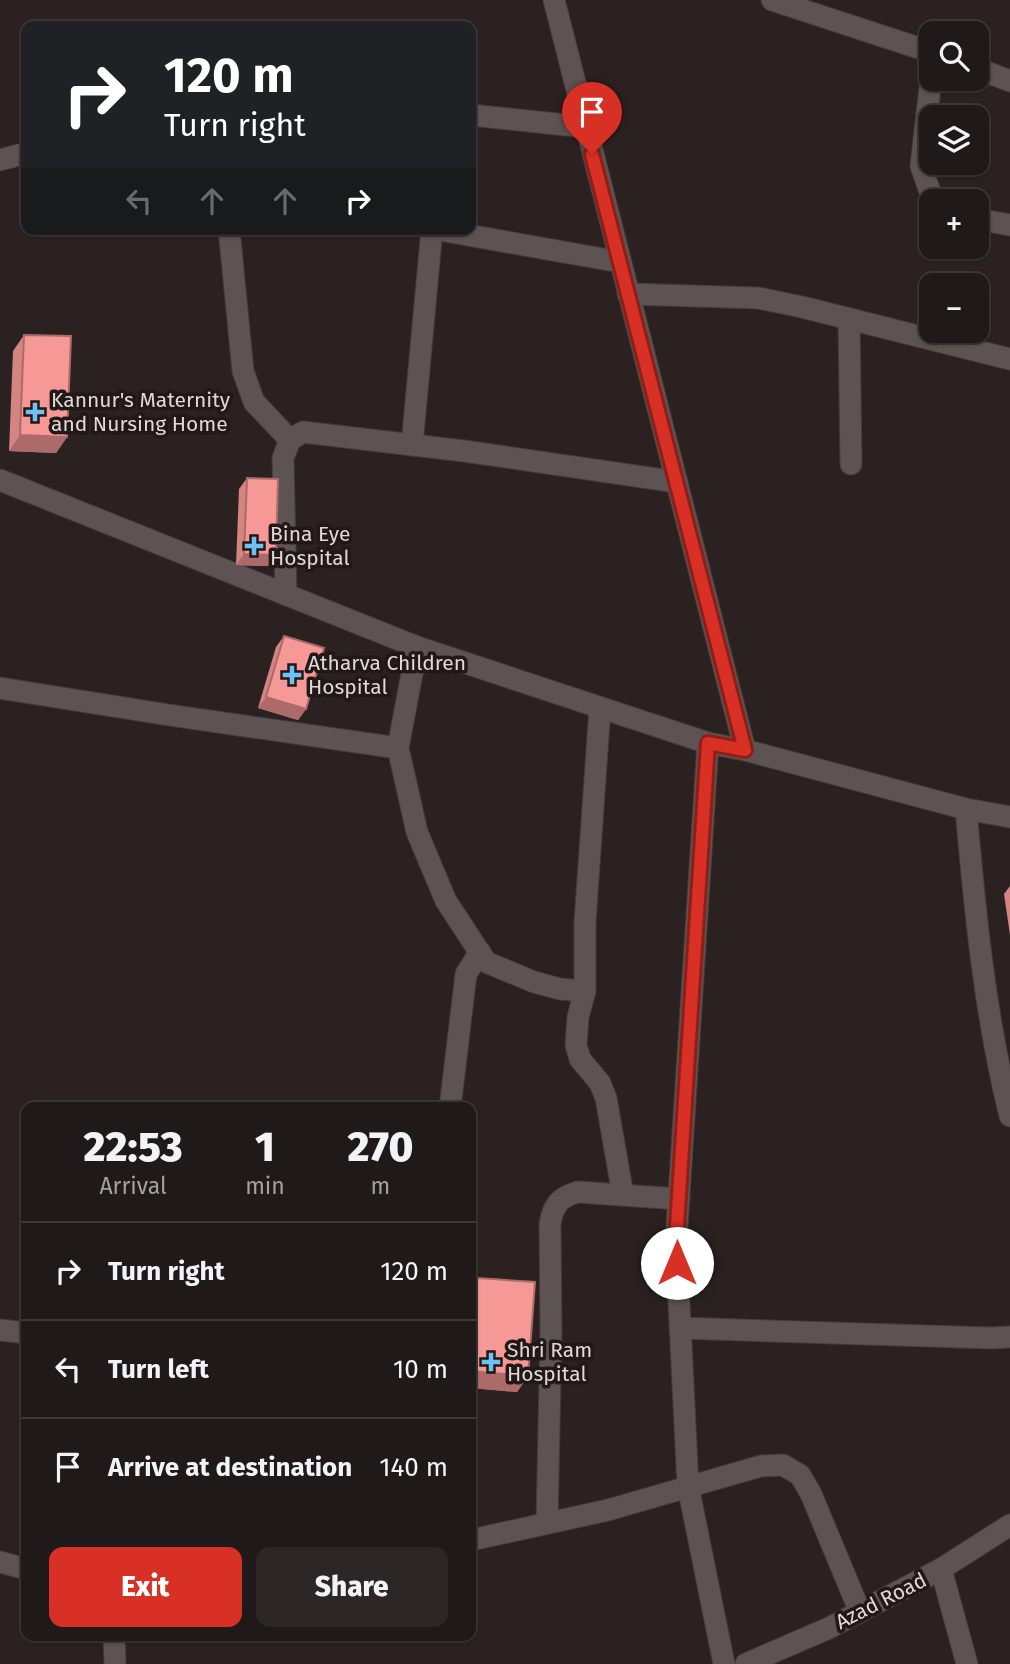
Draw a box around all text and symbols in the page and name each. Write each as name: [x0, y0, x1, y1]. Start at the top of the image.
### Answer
map controls: [919, 21, 989, 343]
button: search: [919, 21, 989, 91]
text: 120 m: [164, 46, 294, 105]
icon: right: [49, 49, 140, 140]
pin: [562, 82, 622, 154]
icon: arrive: [573, 93, 611, 131]
button: layers: [919, 105, 989, 175]
text: Turn right: [164, 106, 306, 144]
icon: left: [120, 182, 158, 220]
icon: ahead: [193, 182, 231, 220]
icon: ahead: [266, 182, 304, 220]
icon: right: [339, 182, 377, 220]
button: +: [919, 189, 989, 259]
button: −: [919, 273, 989, 343]
place label: Kannur's Maternity and Nursing Home: [51, 387, 231, 437]
marker: Kannur's Maternity and Nursing Home: [25, 402, 45, 422]
place label: Bina Eye Hospital: [270, 521, 351, 571]
marker: Bina Eye Hospital: [244, 536, 264, 556]
place label: Atharva Children Hospital: [308, 650, 466, 700]
marker: Atharva Children Hospital: [282, 665, 302, 685]
text: 22:53: [84, 1122, 183, 1172]
text: 1: [255, 1122, 275, 1172]
text: 270: [347, 1122, 413, 1172]
text: Arrival: [99, 1172, 167, 1200]
text: min: [245, 1172, 285, 1200]
text: m: [371, 1172, 390, 1200]
position arrow: [640, 1226, 714, 1300]
icon: right: [49, 1252, 87, 1290]
text: Turn right: [108, 1256, 225, 1287]
text: 120 m: [380, 1256, 448, 1287]
place label: Shri Ram Hospital: [507, 1337, 592, 1387]
icon: left: [49, 1350, 87, 1388]
marker: Shri Ram Hospital: [481, 1352, 501, 1372]
text: Turn left: [108, 1354, 209, 1385]
text: 10 m: [393, 1354, 448, 1385]
icon: arrive: [49, 1448, 87, 1486]
text: Arrive at destination: [108, 1452, 352, 1483]
text: 140 m: [379, 1452, 448, 1483]
button: Exit: [49, 1547, 242, 1627]
button: Share: [256, 1547, 448, 1627]
street label: Azad Road: [831, 1567, 931, 1635]

